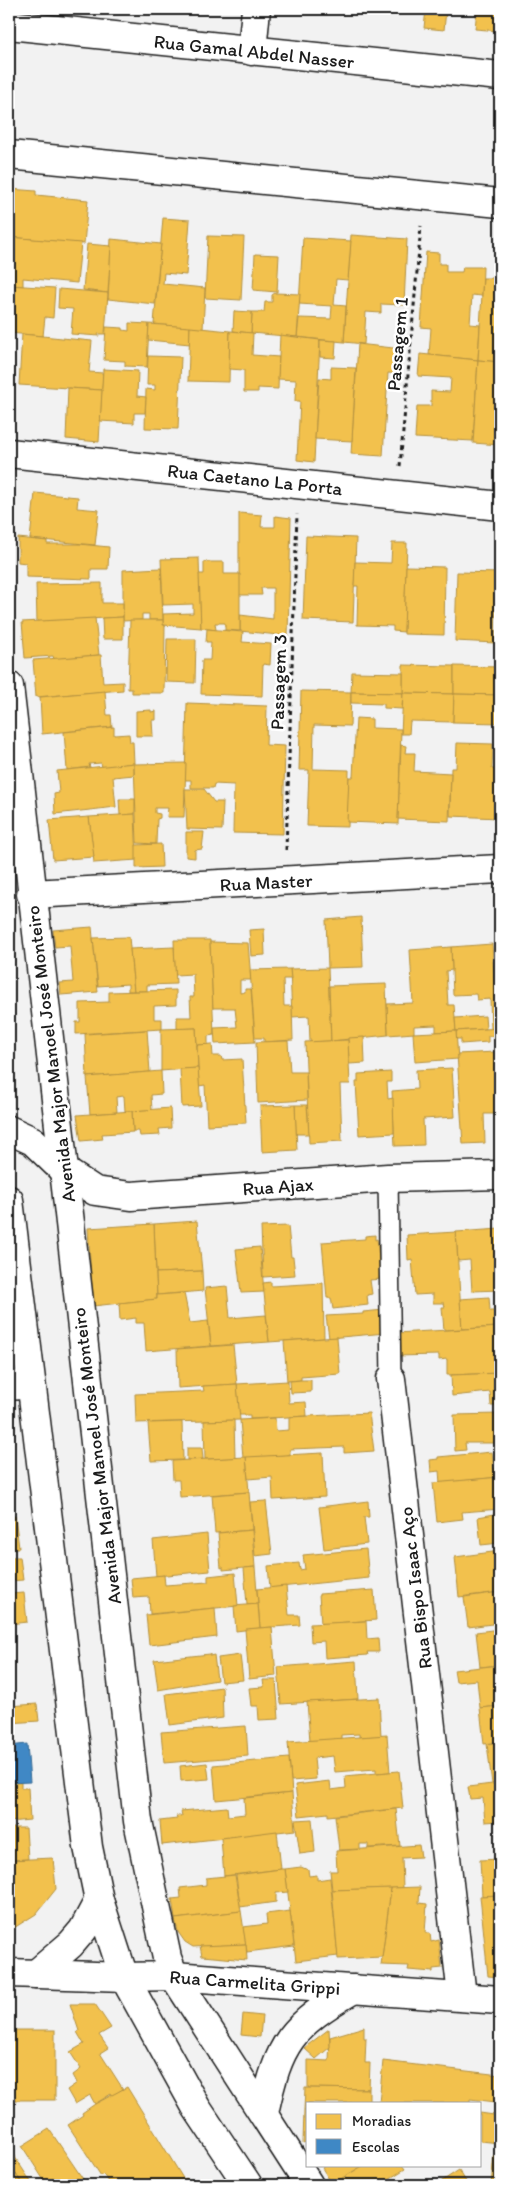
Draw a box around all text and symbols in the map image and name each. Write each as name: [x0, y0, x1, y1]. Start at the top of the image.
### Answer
street label: Rua Gamal Abdel Nasser: [153, 30, 356, 74]
street label: Passagem 1: [382, 296, 413, 392]
street label: Rua Caetano La Porta: [166, 459, 344, 500]
street label: Passagem 3: [265, 634, 292, 730]
street label: Rua Master: [219, 869, 314, 896]
street label: Avenida Major Manoel José Monteiro: [21, 904, 80, 1204]
street label: Rua Ajax: [242, 1173, 314, 1200]
street label: Avenida Major Manoel José Monteiro: [67, 1306, 126, 1606]
street label: Rua Bispo Isaac Aço: [394, 1506, 437, 1670]
street label: Rua Carmelita Grippi: [169, 1965, 341, 2000]
legend: [306, 2102, 482, 2166]
text: Moradias: [352, 2112, 411, 2130]
text: Escolas: [352, 2138, 400, 2156]

